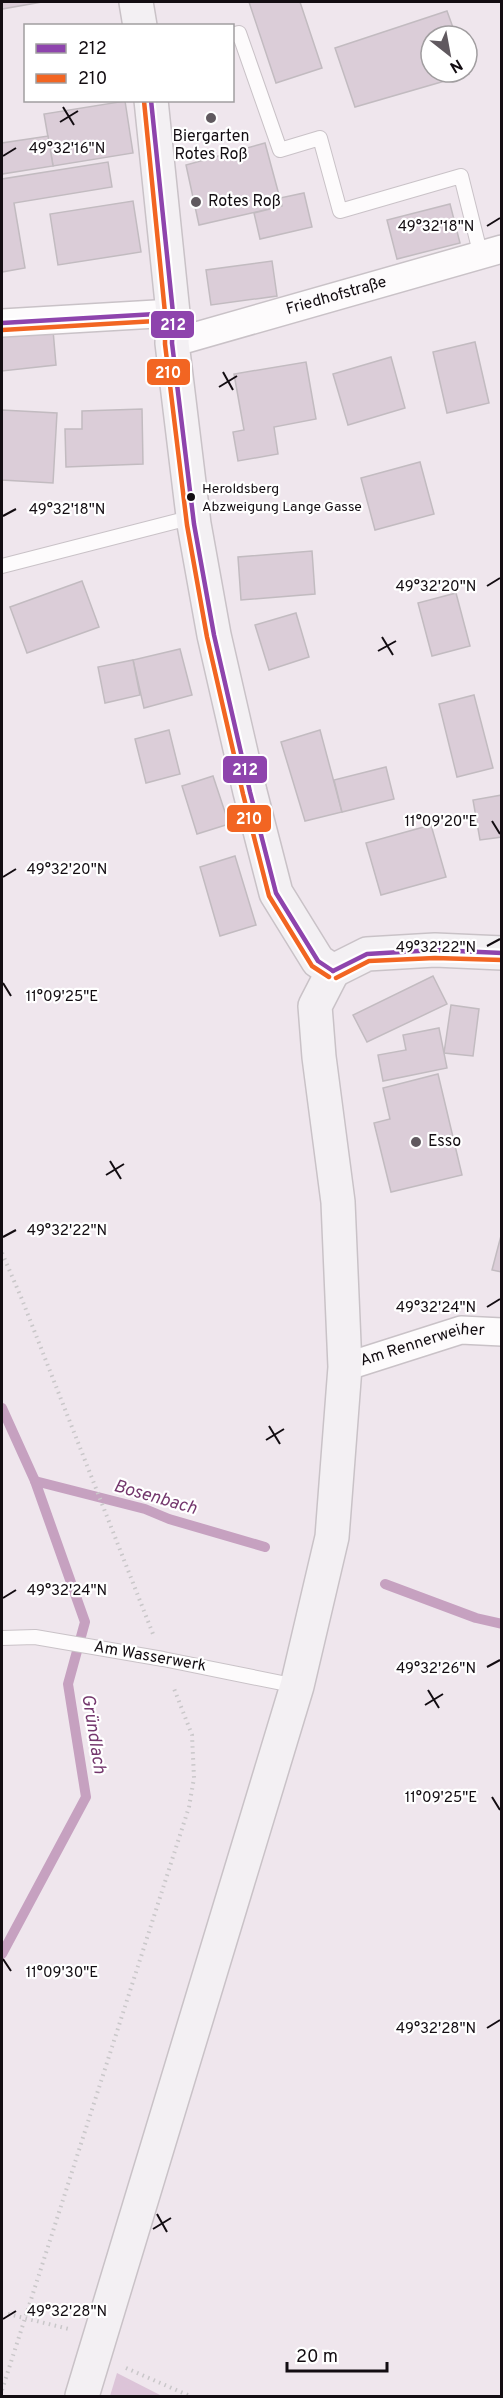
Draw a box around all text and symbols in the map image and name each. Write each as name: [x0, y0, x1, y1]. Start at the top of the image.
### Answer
legend: [24, 24, 234, 102]
north arrow: [419, 24, 479, 84]
text: 212: [78, 38, 107, 61]
text: N: [446, 54, 466, 77]
text: 210: [78, 68, 107, 91]
marker: Biergarten Rotes Roß: [204, 111, 218, 125]
place label: Biergarten Rotes Roß: [172, 127, 250, 165]
text: 49°32'16"N: [29, 140, 105, 159]
place label: Rotes Roß: [208, 192, 281, 212]
marker: Rotes Roß: [189, 195, 203, 209]
text: 49°32'18"N: [398, 218, 474, 237]
street label: Friedhofstraße: [284, 272, 389, 320]
line badge: 212: [150, 310, 195, 339]
text: 212: [160, 316, 186, 336]
line badge: 210: [146, 358, 191, 386]
text: 210: [155, 364, 181, 384]
place label: Heroldsberg Abzweigung Lange Gasse: [202, 481, 362, 516]
marker: Heroldsberg Abzweigung Lange Gasse: [185, 491, 197, 503]
text: 49°32'18"N: [29, 501, 105, 520]
text: 49°32'20"N: [396, 578, 476, 597]
line badge: 212: [222, 755, 268, 784]
text: 212: [232, 761, 258, 781]
line badge: 210: [226, 804, 272, 833]
text: 210: [236, 810, 262, 830]
text: 11°09'20"E: [405, 813, 477, 832]
text: 49°32'20"N: [27, 861, 107, 880]
text: 49°32'22"N: [396, 939, 476, 958]
text: 11°09'25"E: [26, 988, 98, 1007]
place label: Esso: [428, 1132, 461, 1152]
marker: Esso: [409, 1135, 423, 1149]
text: 49°32'22"N: [27, 1222, 107, 1241]
text: 49°32'24"N: [396, 1299, 476, 1318]
street label: Am Rennerweiher: [358, 1320, 485, 1372]
water label: Bosenbach: [111, 1475, 199, 1521]
text: 49°32'24"N: [27, 1582, 107, 1601]
street label: Am Wasserwerk: [92, 1637, 208, 1677]
text: 49°32'26"N: [396, 1660, 476, 1679]
water label: Gründlach: [75, 1692, 111, 1776]
text: 11°09'25"E: [405, 1789, 477, 1808]
text: 11°09'30"E: [26, 1964, 98, 1983]
text: 49°32'28"N: [396, 2020, 476, 2039]
text: 49°32'28"N: [27, 2303, 107, 2322]
scale bar: [287, 2335, 388, 2373]
text: 20 m: [296, 2346, 338, 2369]

